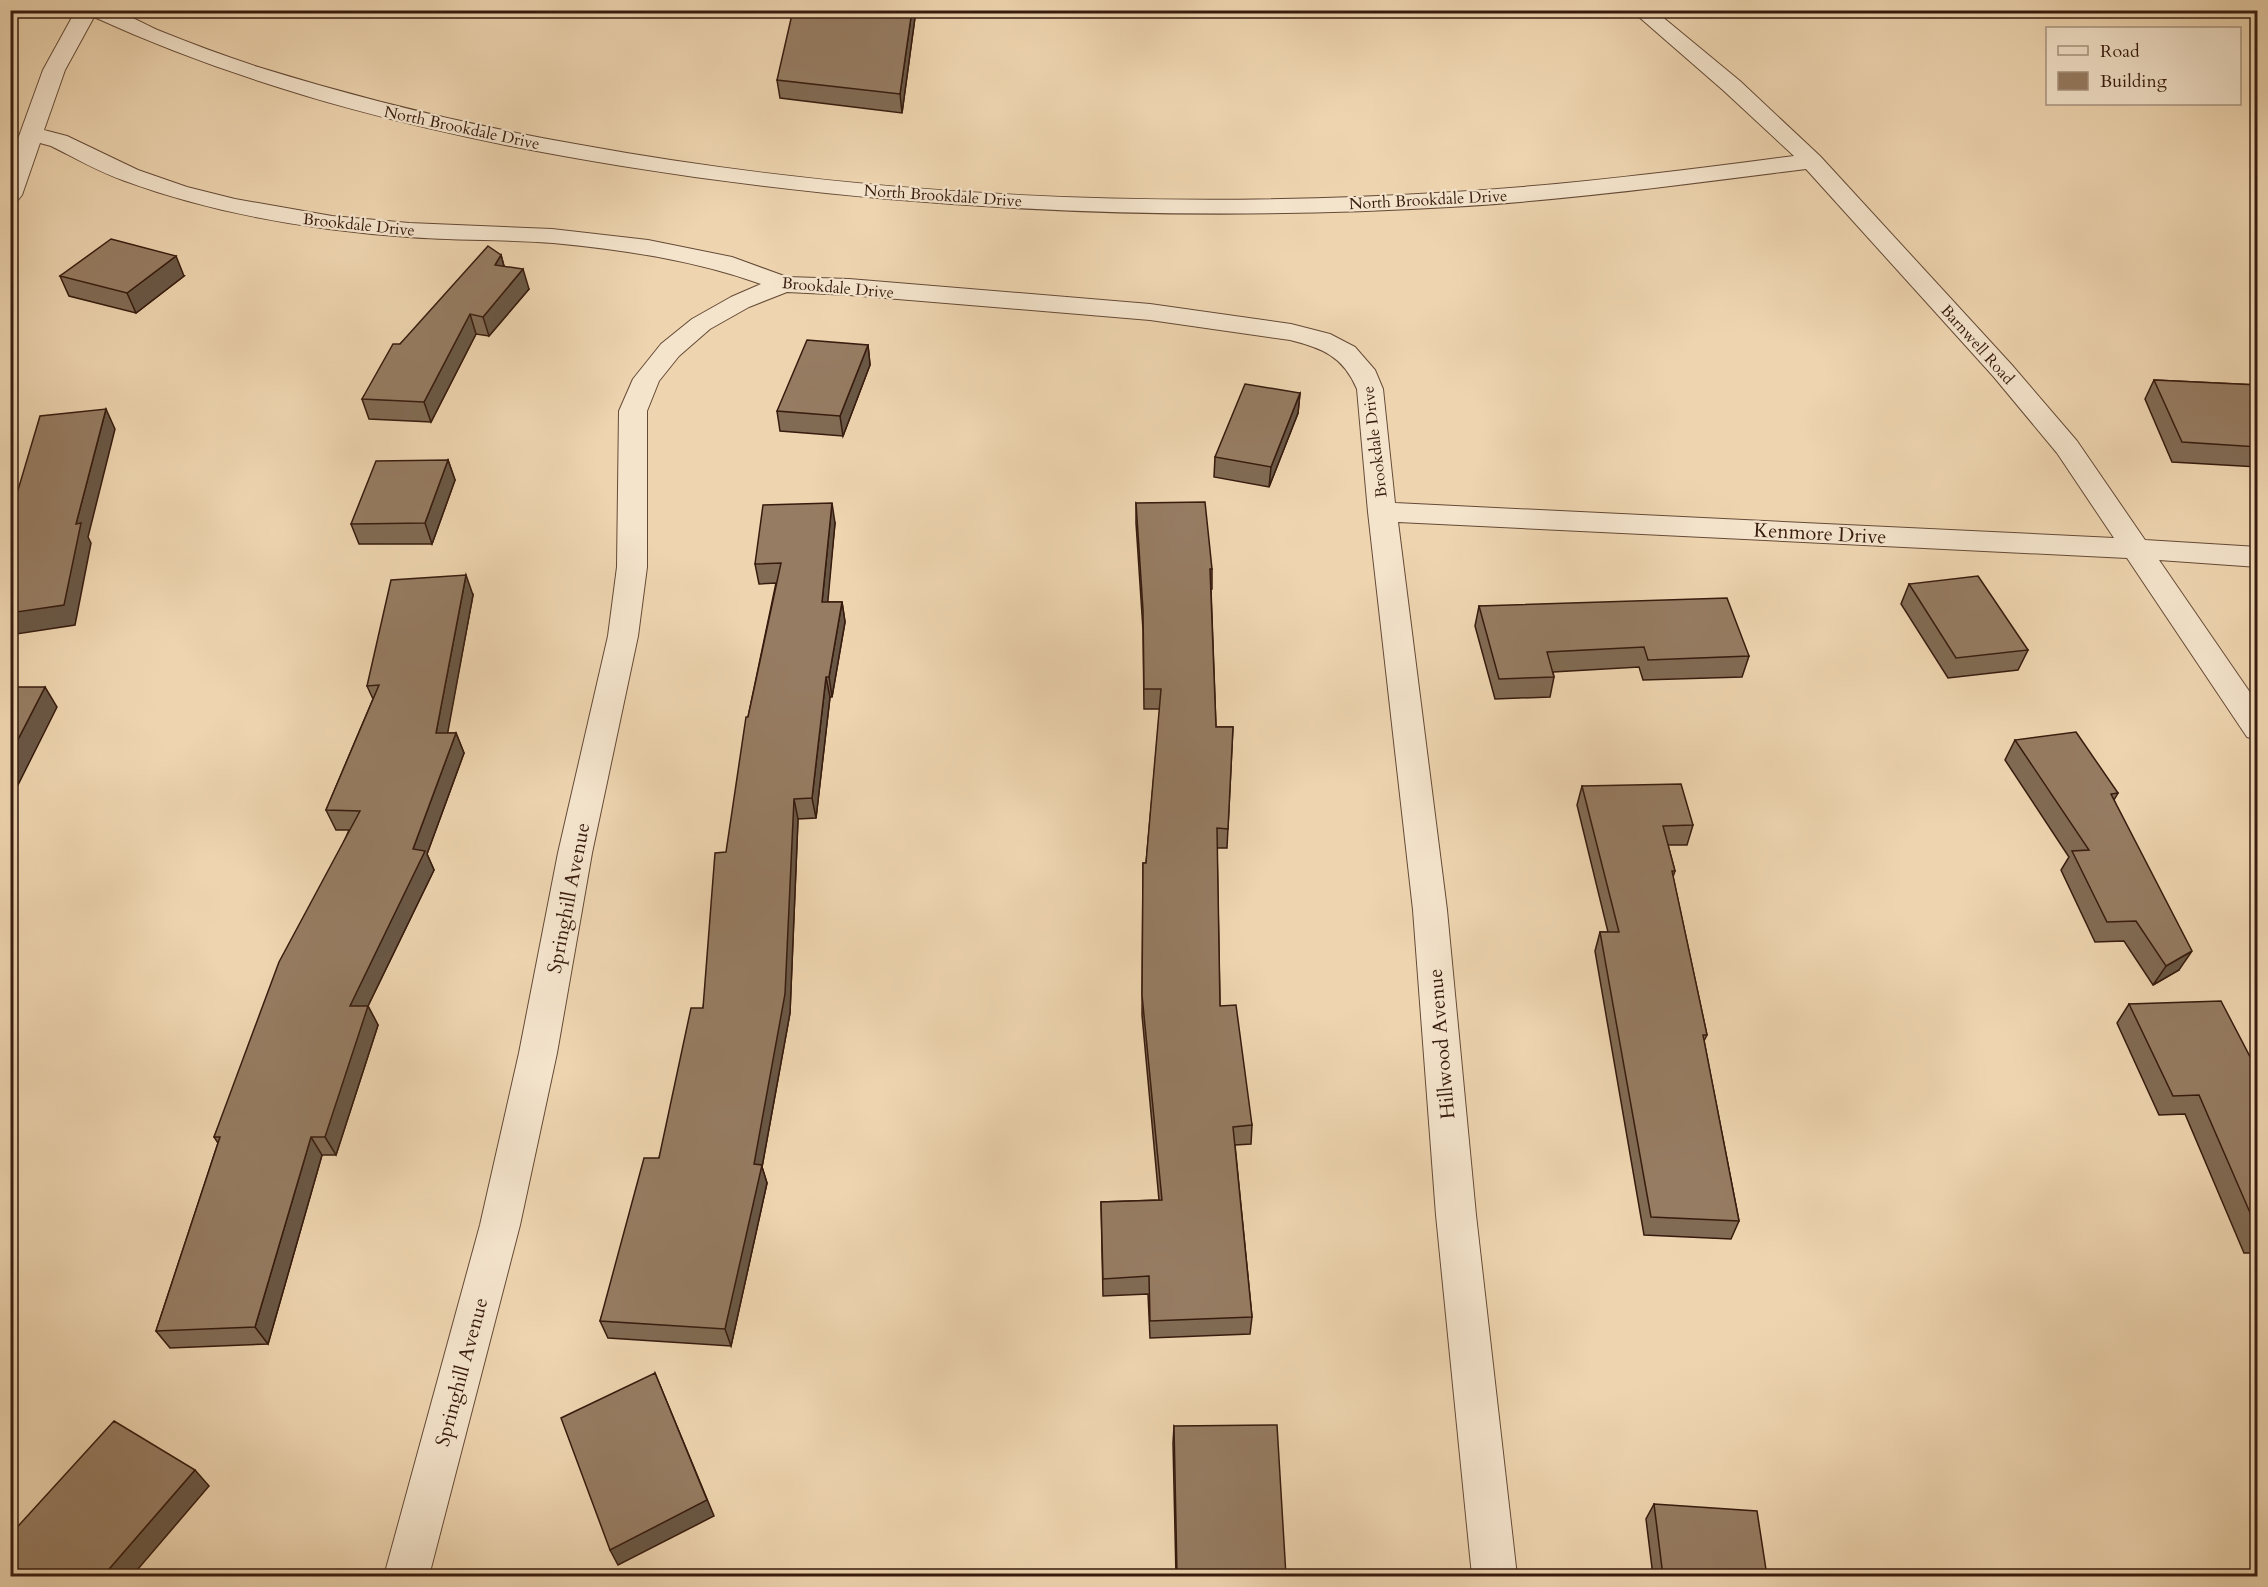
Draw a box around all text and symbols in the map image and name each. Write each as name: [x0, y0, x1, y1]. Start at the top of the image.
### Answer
legend: [2046, 27, 2241, 105]
text: Road: [2100, 39, 2140, 64]
text: Building: [2100, 69, 2168, 94]
street label: North Brookdale Drive: [382, 101, 542, 155]
street label: North Brookdale Drive: [863, 179, 1023, 213]
street label: North Brookdale Drive: [1348, 185, 1508, 215]
street label: Brookdale Drive: [302, 208, 416, 242]
street label: Brookdale Drive: [781, 272, 895, 304]
street label: Barnwell Road: [1935, 300, 2019, 390]
street label: Brookdale Drive: [1357, 385, 1393, 499]
street label: Kenmore Drive: [1753, 517, 1887, 550]
street label: Springhill Avenue: [541, 820, 596, 976]
street label: Hillwood Avenue: [1421, 968, 1462, 1120]
street label: Springhill Avenue: [429, 1295, 494, 1450]

